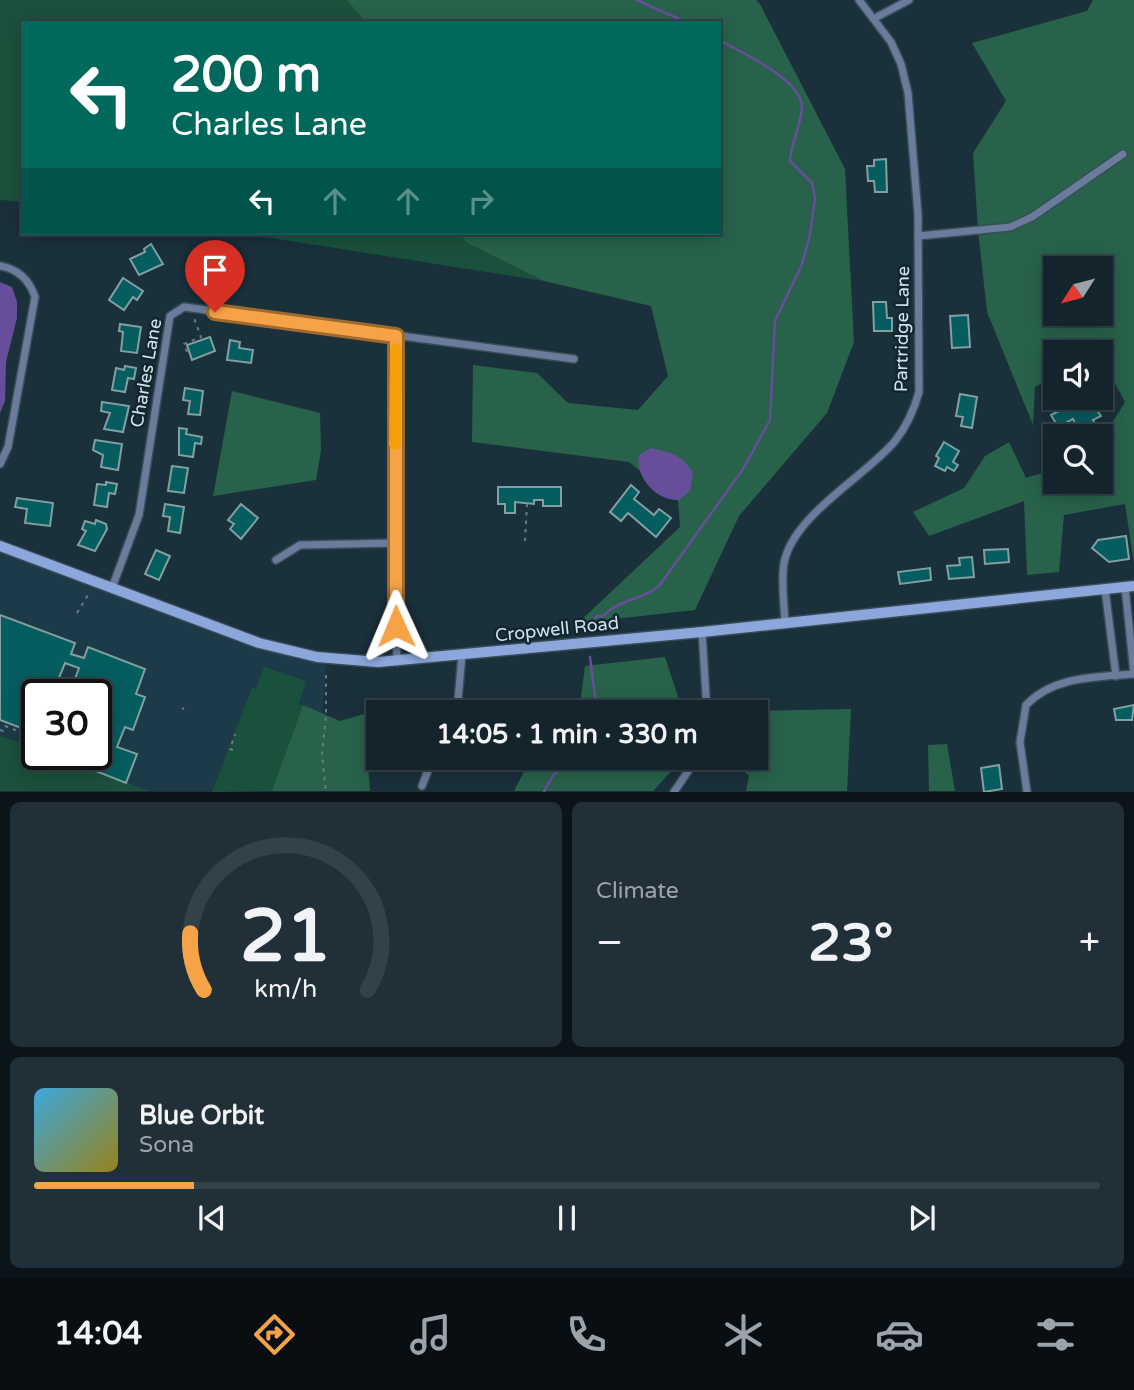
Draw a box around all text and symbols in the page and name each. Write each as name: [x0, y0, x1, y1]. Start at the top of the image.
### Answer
text: 200 m: [171, 46, 321, 105]
icon: left: [56, 49, 147, 140]
text: Charles Lane: [171, 106, 367, 144]
icon: left: [243, 182, 281, 220]
icon: ahead: [316, 182, 354, 220]
icon: ahead: [389, 182, 427, 220]
icon: right: [462, 182, 500, 220]
pin: [185, 240, 245, 312]
icon: arrive: [196, 251, 234, 289]
north arrow: [1043, 256, 1113, 326]
map controls: [1043, 256, 1113, 494]
street label: Partridge Lane: [890, 266, 914, 392]
street label: Charles Lane: [126, 317, 166, 429]
button: sound: [1043, 340, 1113, 410]
button: search: [1043, 424, 1113, 494]
position arrow: [359, 589, 433, 663]
street label: Cropwell Road: [494, 612, 620, 646]
speed limit sign: 30: [21, 679, 112, 770]
text: 14:05 · 1 min · 330 m: [436, 719, 698, 750]
text: Climate: [596, 877, 679, 905]
text: 21: [240, 894, 332, 982]
text: 23°: [808, 912, 893, 975]
text: −: [596, 920, 623, 966]
text: +: [1079, 920, 1100, 966]
text: km/h: [255, 974, 317, 1004]
text: Blue Orbit: [139, 1100, 264, 1131]
text: Sona: [139, 1131, 194, 1159]
icon: previous: [193, 1199, 231, 1237]
icon: pause: [548, 1199, 586, 1237]
icon: next: [903, 1199, 941, 1237]
icon: directions: [250, 1310, 299, 1359]
icon: music: [406, 1310, 455, 1359]
icon: phone: [562, 1310, 611, 1359]
icon: climate: [719, 1310, 768, 1359]
icon: car: [875, 1310, 924, 1359]
icon: filters: [1031, 1310, 1080, 1359]
text: 14:04: [54, 1315, 142, 1353]

